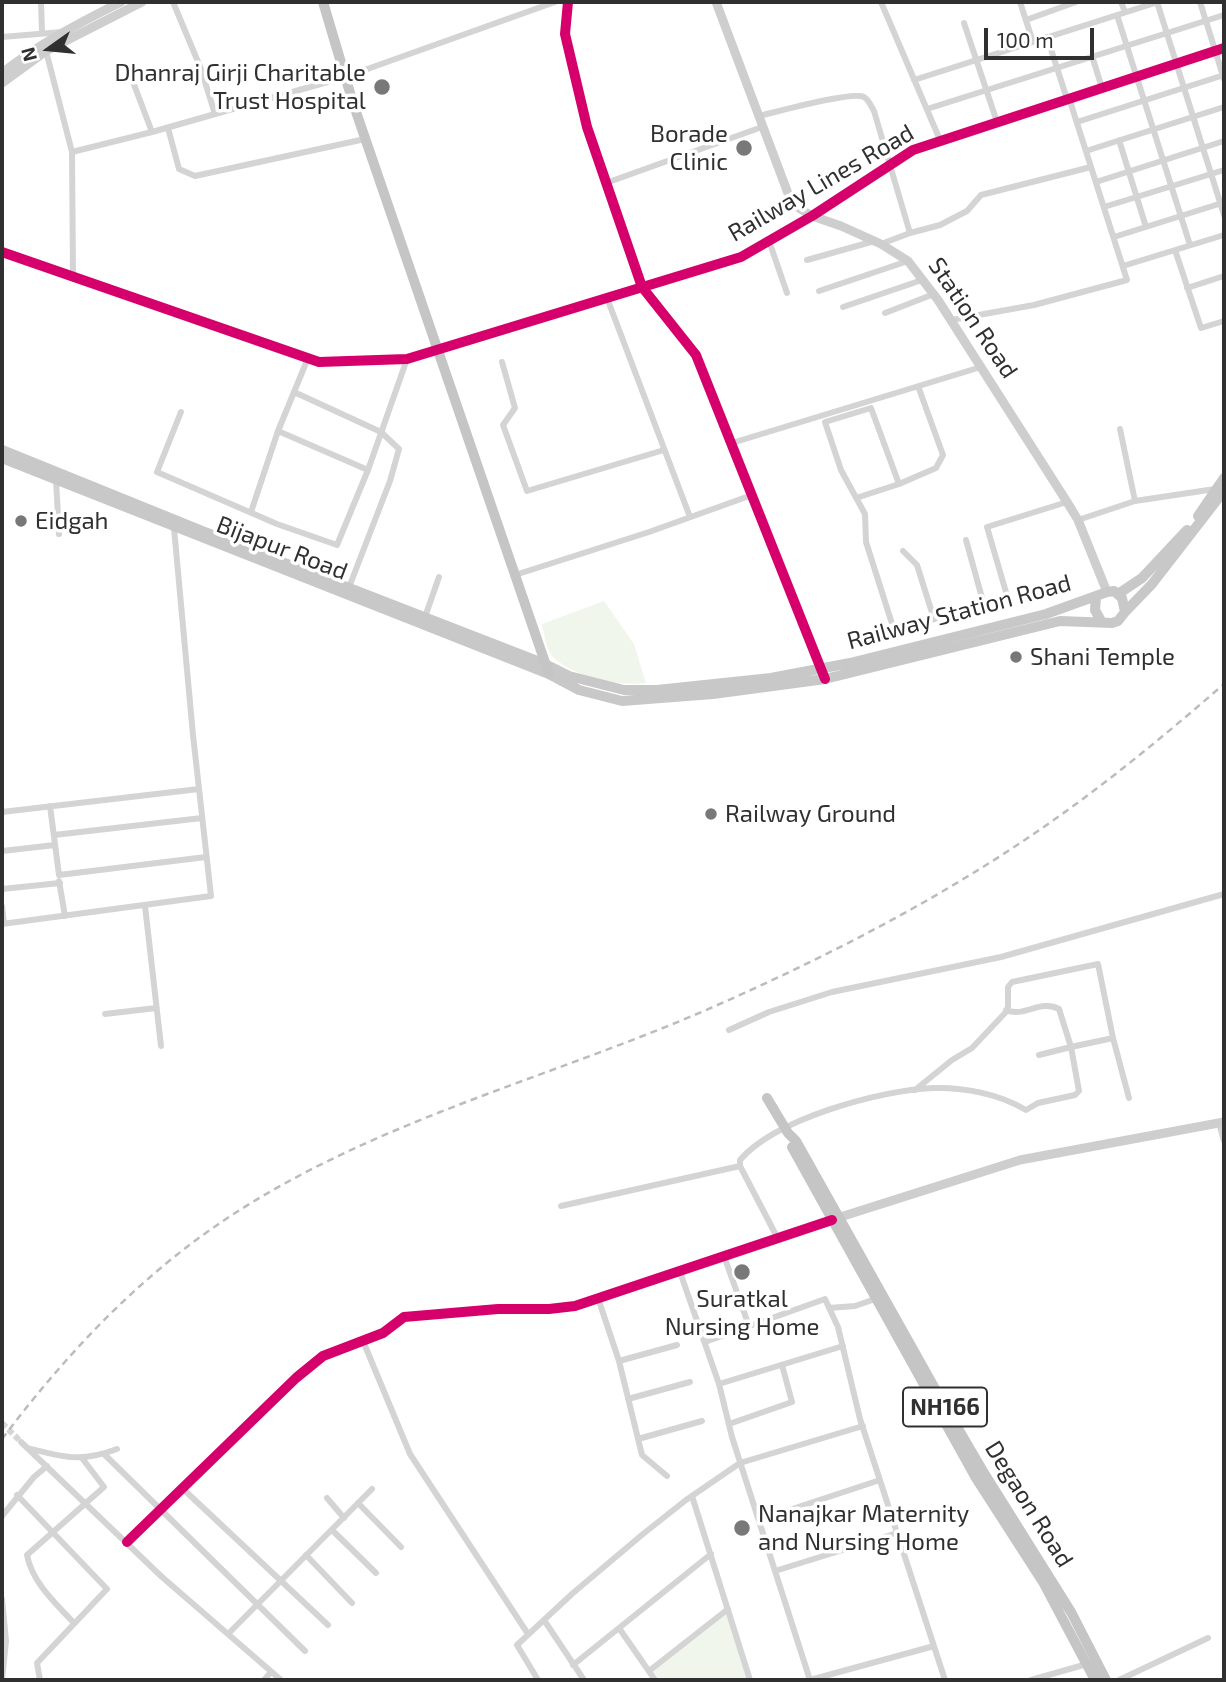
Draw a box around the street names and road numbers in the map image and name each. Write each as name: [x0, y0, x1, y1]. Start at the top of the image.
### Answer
street label: Railway Lines Road: [723, 118, 919, 248]
street label: Station Road: [922, 252, 1024, 384]
street label: Bijapur Road: [212, 510, 352, 586]
street label: Railway Station Road: [844, 568, 1074, 656]
road number: NH166: [903, 1388, 987, 1426]
street label: Degaon Road: [979, 1436, 1079, 1572]

